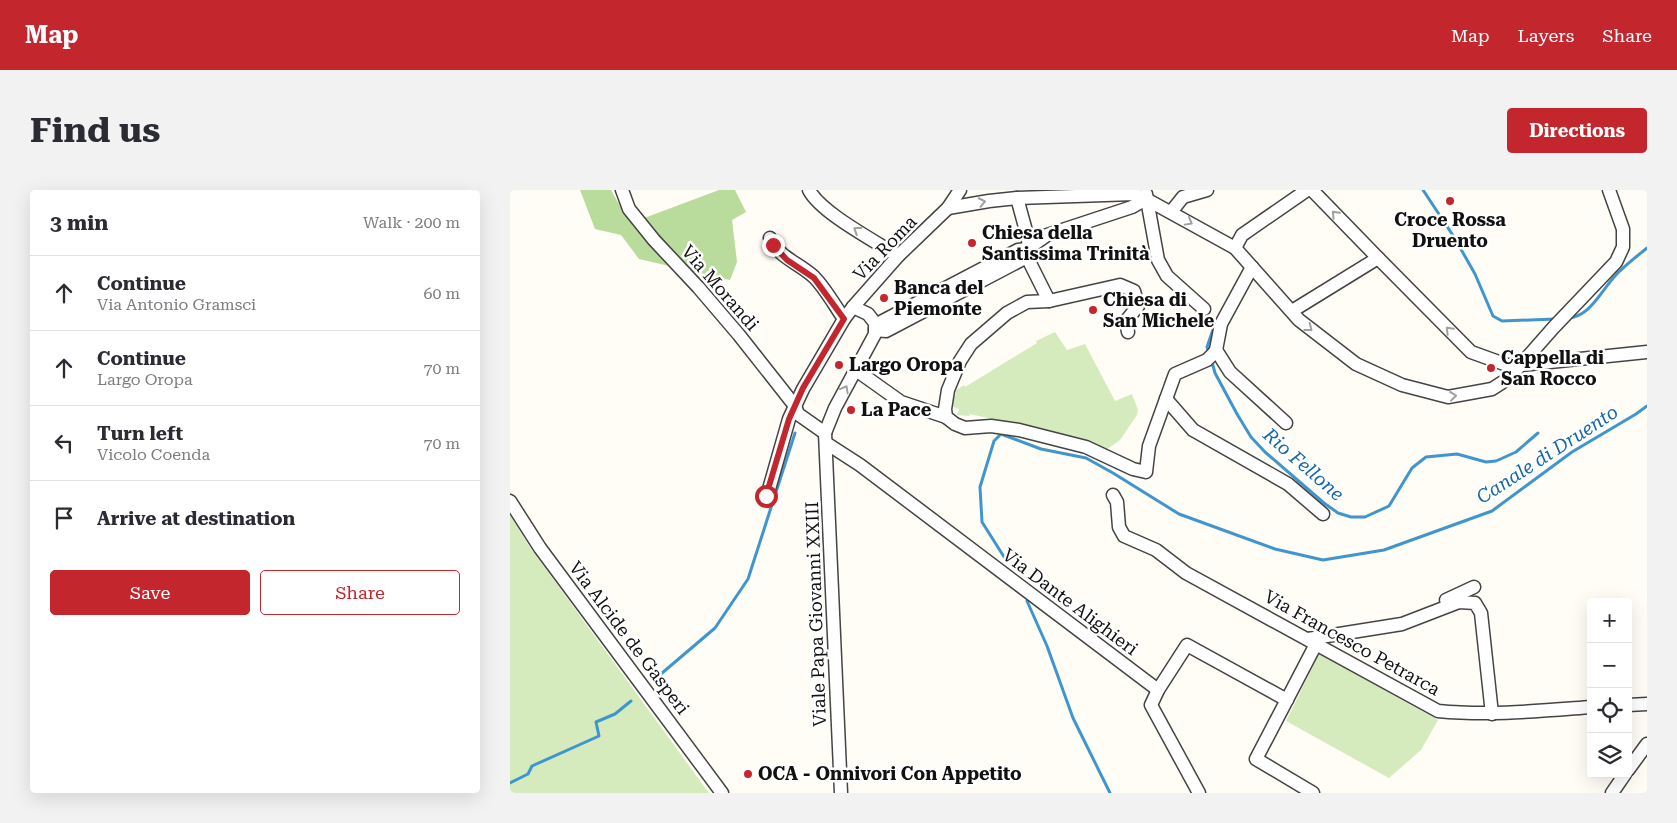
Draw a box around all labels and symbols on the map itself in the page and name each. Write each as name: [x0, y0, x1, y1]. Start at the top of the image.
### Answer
marker: Croce Rossa Druento: [1444, 195, 1456, 207]
one-way arrow: [978, 198, 987, 208]
place label: Croce Rossa Druento: [1394, 209, 1506, 251]
street label: Via Roma: [849, 211, 921, 284]
one-way arrow: [1332, 211, 1341, 220]
one-way arrow: [1183, 216, 1192, 226]
place label: Chiesa della Santissima Trinità: [982, 222, 1150, 264]
one-way arrow: [854, 226, 863, 236]
route end: [762, 234, 785, 257]
marker: Chiesa della Santissima Trinità: [966, 237, 978, 249]
street label: Via Morandi: [678, 241, 763, 335]
place label: Banca del Piemonte: [894, 277, 984, 319]
place label: Chiesa di San Michele: [1103, 289, 1215, 331]
marker: Banca del Piemonte: [878, 292, 890, 304]
marker: Chiesa di San Michele: [1087, 304, 1099, 316]
one-way arrow: [1304, 322, 1313, 331]
one-way arrow: [1446, 327, 1455, 336]
place label: Cappella di San Rocco: [1501, 347, 1604, 389]
place label: Largo Oropa: [849, 354, 963, 375]
marker: Largo Oropa: [833, 359, 845, 371]
marker: Cappella di San Rocco: [1485, 362, 1497, 374]
one-way arrow: [839, 385, 849, 394]
one-way arrow: [1450, 390, 1458, 401]
place label: La Pace: [861, 399, 932, 420]
water label: Canale di Druento: [1472, 400, 1622, 509]
marker: La Pace: [845, 404, 857, 416]
water label: Rio Fellone: [1258, 423, 1349, 506]
route start: [755, 485, 778, 508]
street label: Viale Papa Giovanni XXIII: [801, 501, 830, 727]
street label: Via Dante Alighieri: [999, 544, 1142, 659]
street label: Via Alcide de Gasperi: [565, 557, 694, 719]
street label: Via Francesco Petrarca: [1261, 585, 1444, 700]
place label: OCA - Onnivori Con Appetito: [758, 763, 1022, 784]
marker: OCA - Onnivori Con Appetito: [742, 768, 754, 780]

